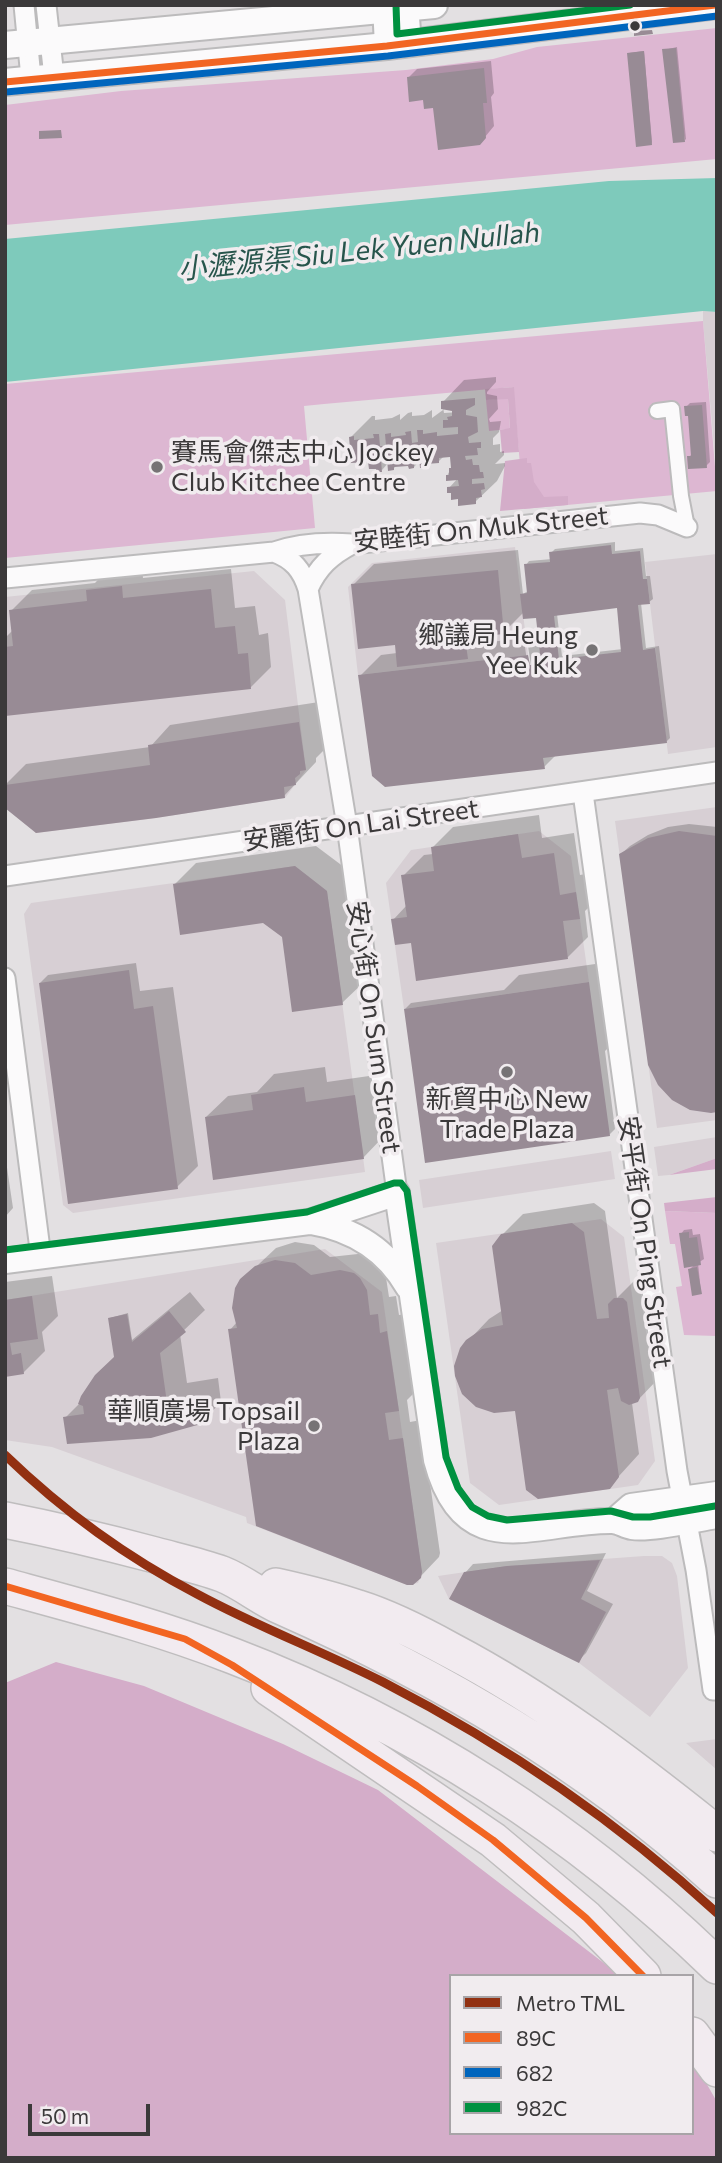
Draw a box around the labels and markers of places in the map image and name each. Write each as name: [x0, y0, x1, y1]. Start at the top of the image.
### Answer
unlabelled marker: [628, 19, 642, 33]
place label: 賽馬會傑志中心 Jockey Club Kitchee Centre: [171, 436, 434, 498]
marker: 賽馬會傑志中心 Jockey Club Kitchee Centre: [149, 459, 165, 475]
place label: 鄉議局 Heung Yee Kuk: [418, 619, 578, 680]
marker: 鄉議局 Heung Yee Kuk: [584, 642, 600, 658]
marker: 新貿中心 New Trade Plaza: [499, 1064, 515, 1080]
place label: 新貿中心 New Trade Plaza: [426, 1083, 588, 1144]
place label: 華順廣場 Topsail Plaza: [107, 1395, 300, 1456]
marker: 華順廣場 Topsail Plaza: [306, 1418, 322, 1434]

